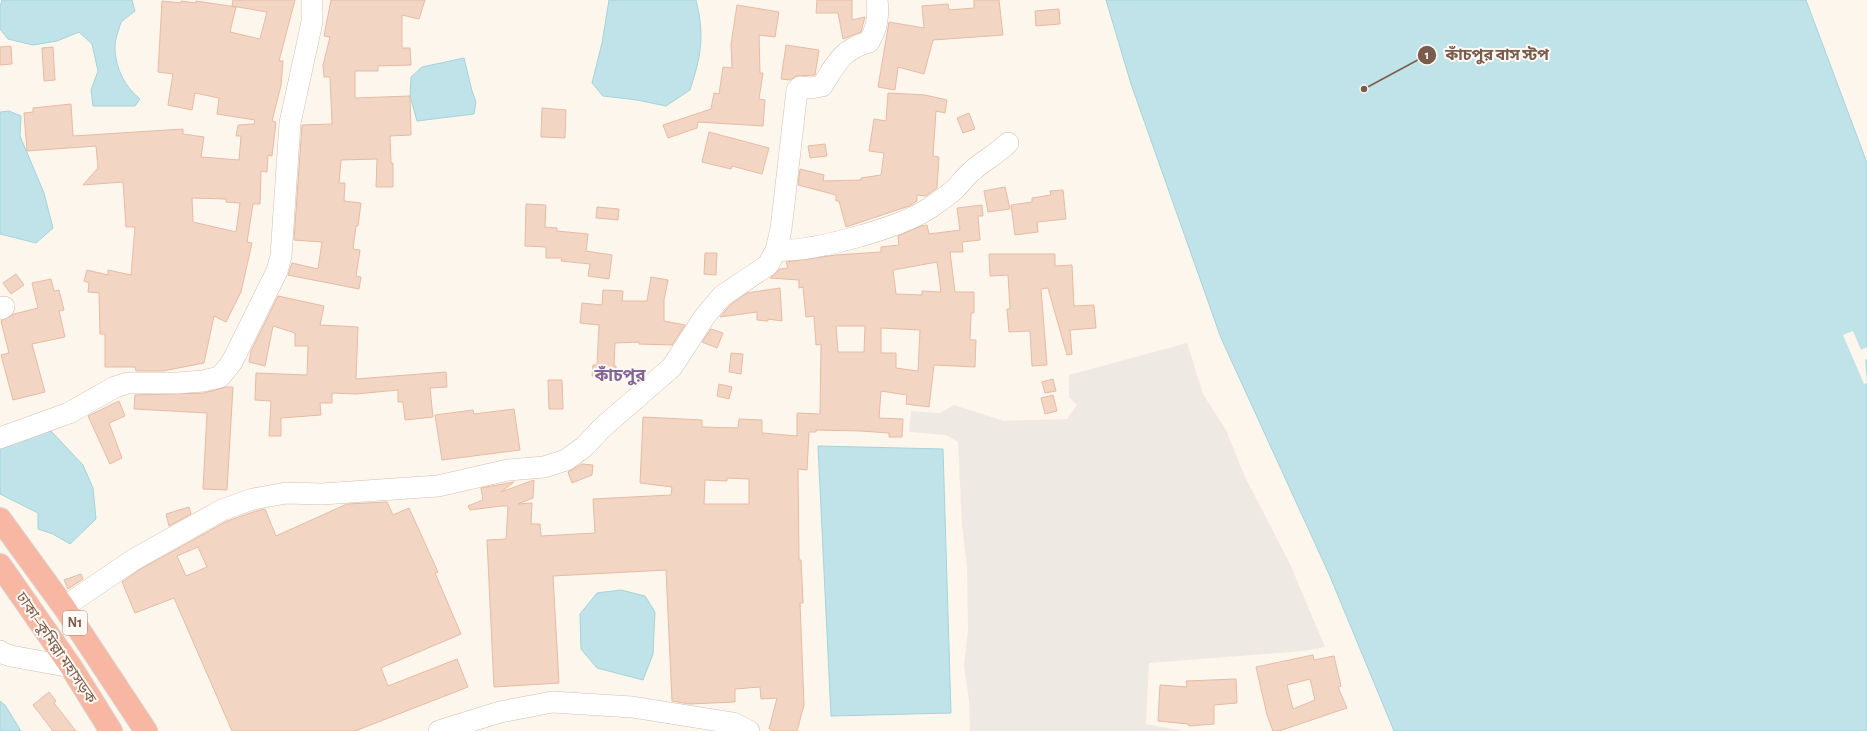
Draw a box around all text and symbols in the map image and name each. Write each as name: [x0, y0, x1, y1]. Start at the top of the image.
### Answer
callout: কাঁচপুর বাস স্টপ: [1417, 41, 1557, 69]
text: কাঁচপুর বাস স্টপ: [1444, 45, 1549, 65]
text: 1: [1425, 49, 1429, 61]
district label: কাঁচপুর: [594, 365, 646, 386]
street label: ঢাকা–কুমিল্লা মহাসড়ক: [12, 588, 100, 708]
road number: N1: [63, 611, 87, 635]

